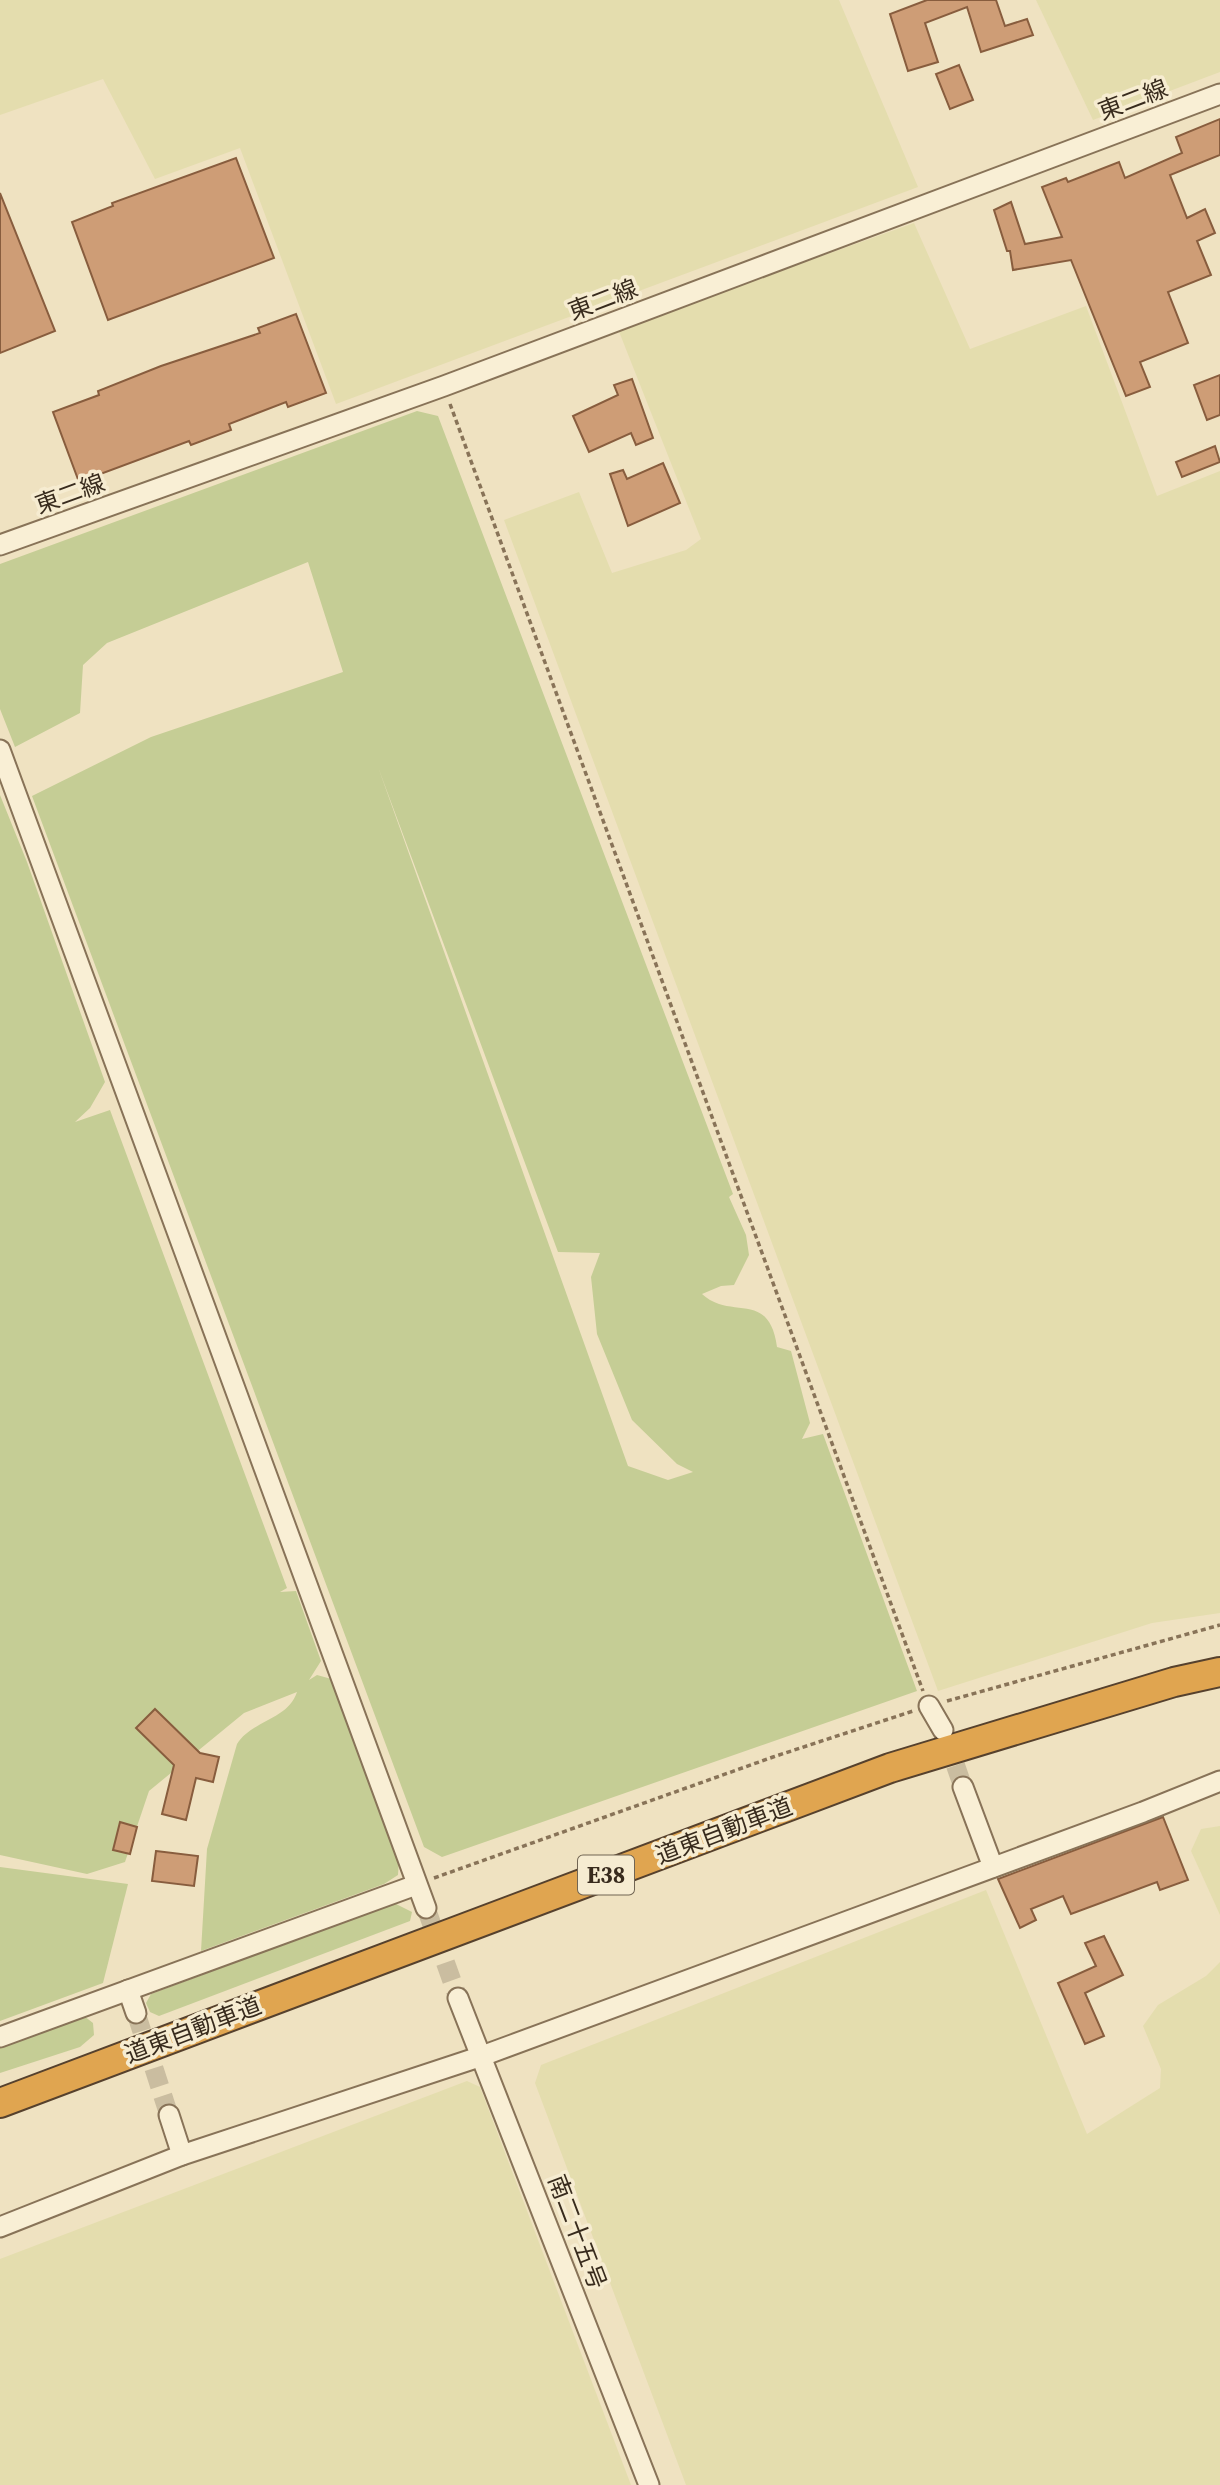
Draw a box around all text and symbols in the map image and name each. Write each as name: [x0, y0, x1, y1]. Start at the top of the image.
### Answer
street label: 東二線: [1093, 71, 1172, 128]
street label: 東二線: [563, 271, 642, 328]
street label: 東二線: [30, 466, 109, 521]
street label: 道東自動車道: [651, 1789, 797, 1872]
road number: E38: [578, 1856, 634, 1894]
street label: 道東自動車道: [120, 1988, 266, 2071]
street label: 南二十五号: [541, 2170, 614, 2294]

